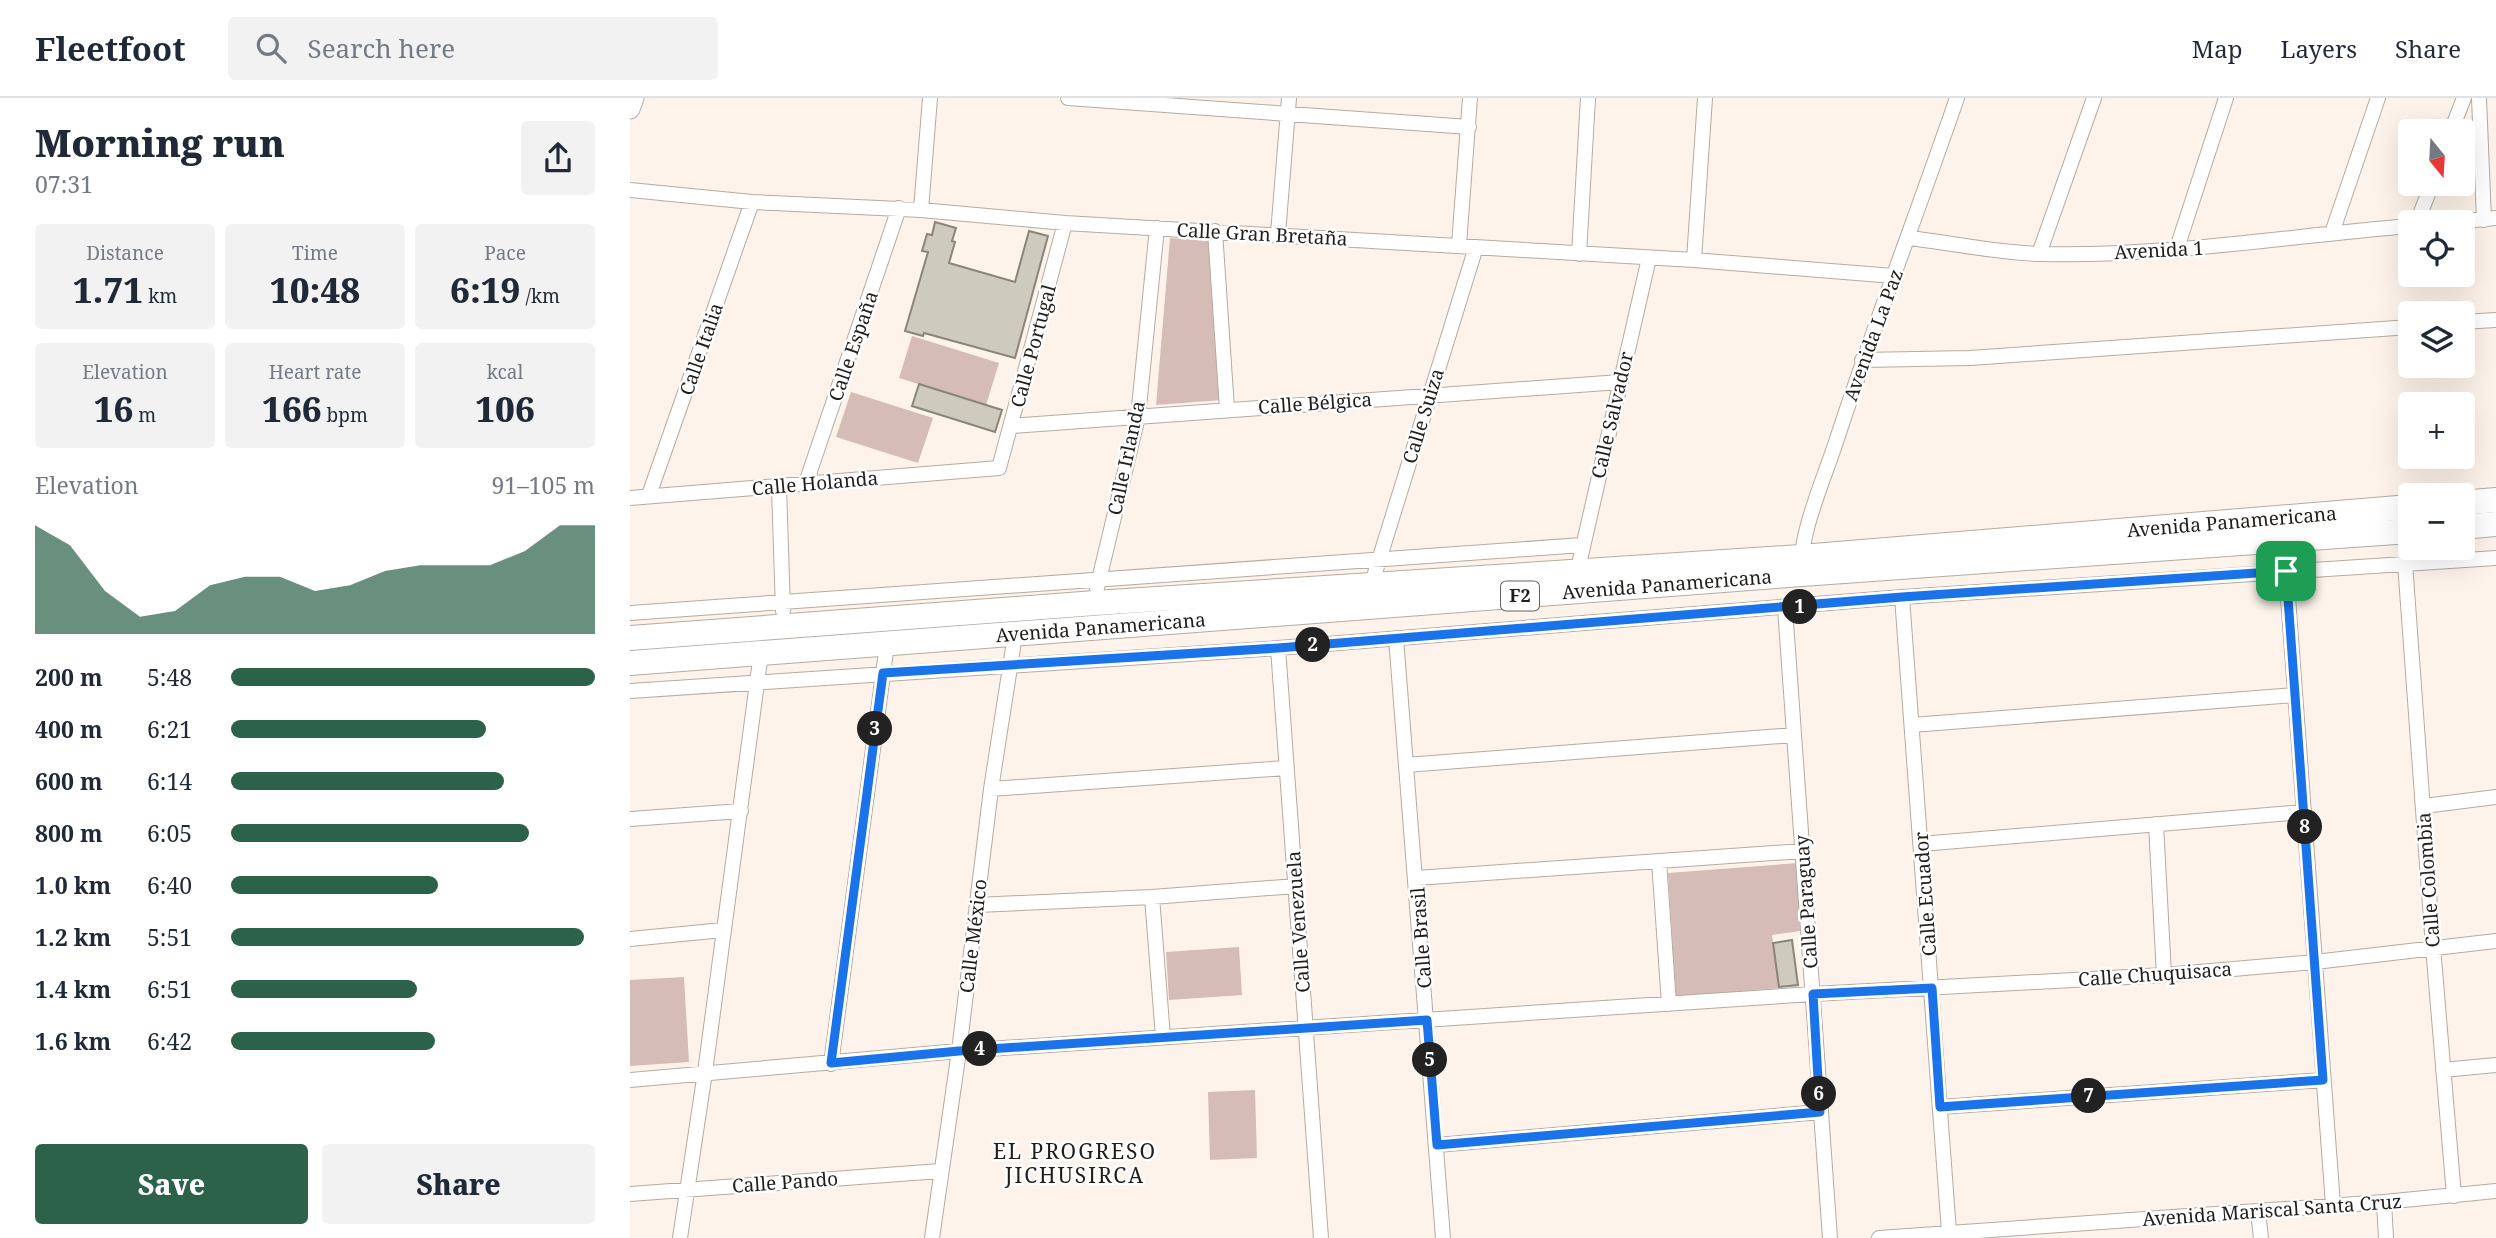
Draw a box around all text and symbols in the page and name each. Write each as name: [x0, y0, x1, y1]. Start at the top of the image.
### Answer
search box: [228, 17, 718, 80]
text: Fleetfoot: [35, 26, 186, 71]
icon: search: [252, 29, 290, 67]
text: Search here: [308, 30, 455, 66]
text: Map: [2192, 32, 2243, 65]
text: Layers: [2281, 32, 2357, 65]
text: Share: [2395, 32, 2461, 65]
text: Morning run: [35, 116, 285, 168]
north arrow: [2398, 119, 2474, 196]
map controls: [2398, 119, 2475, 560]
button: share: [521, 121, 595, 195]
text: 07:31: [35, 168, 93, 200]
button: locate: [2398, 210, 2475, 287]
street label: Calle Gran Bretaña: [1176, 217, 1348, 251]
street label: Avenida 1: [2114, 235, 2204, 265]
text: Distance: [86, 240, 164, 266]
text: Time: [292, 240, 338, 266]
text: Pace: [484, 240, 526, 266]
text: 1.71: [73, 266, 143, 313]
text: 10:48: [270, 266, 360, 313]
text: 6:19: [450, 266, 520, 313]
street label: Avenida La Paz: [1837, 266, 1909, 404]
street label: Calle Portugal: [1004, 282, 1062, 410]
text: km: [143, 283, 177, 309]
text: /km: [520, 283, 560, 309]
street label: Calle España: [822, 287, 884, 405]
street label: Calle Italia: [673, 299, 729, 399]
button: layers: [2398, 301, 2475, 378]
street label: Calle Salvador: [1585, 349, 1639, 481]
text: Elevation: [82, 359, 168, 385]
text: Heart rate: [269, 359, 361, 385]
text: kcal: [487, 359, 523, 385]
street label: Calle Suiza: [1396, 365, 1450, 467]
text: 16: [94, 385, 133, 432]
text: 166: [262, 385, 322, 432]
text: 106: [475, 385, 535, 432]
street label: Calle Bélgica: [1257, 386, 1373, 420]
button: +: [2398, 392, 2475, 469]
street label: Calle Irlanda: [1101, 398, 1151, 518]
text: m: [133, 402, 156, 428]
text: bpm: [322, 402, 368, 428]
street label: Calle Holanda: [751, 465, 879, 501]
text: Elevation: [35, 469, 139, 501]
text: 91–105 m: [492, 469, 595, 501]
button: −: [2398, 483, 2475, 560]
street label: Avenida Panamericana: [2126, 500, 2338, 543]
pin: [2256, 541, 2316, 601]
icon: arrive: [2267, 552, 2305, 590]
street label: Avenida Panamericana: [1561, 563, 1773, 605]
road number: F2: [1501, 582, 1539, 610]
pin: 1: [1782, 589, 1818, 624]
text: 1: [1794, 593, 1805, 619]
street label: Avenida Panamericana: [995, 606, 1207, 648]
pin: 2: [1296, 628, 1330, 662]
text: 2: [1307, 631, 1318, 657]
text: 200 m: [35, 661, 103, 693]
text: 5:48: [147, 661, 192, 693]
pin: 3: [858, 712, 892, 746]
text: 400 m: [35, 713, 103, 745]
text: 6:21: [147, 713, 192, 745]
text: 3: [869, 715, 880, 741]
text: 600 m: [35, 765, 103, 797]
text: 6:14: [147, 765, 192, 797]
pin: 8: [2288, 810, 2322, 844]
street label: Calle Colombia: [2410, 812, 2446, 948]
text: 8: [2299, 813, 2310, 839]
text: 800 m: [35, 817, 103, 849]
text: 6:05: [147, 817, 192, 849]
street label: Calle Ecuador: [1908, 831, 1942, 957]
street label: Calle Paraguay: [1788, 834, 1824, 970]
street label: Calle Venezuela: [1280, 850, 1316, 994]
text: 1.0 km: [35, 869, 111, 901]
text: 6:40: [147, 869, 192, 901]
street label: Calle México: [953, 878, 993, 994]
street label: Calle Brasil: [1404, 886, 1438, 990]
text: 1.2 km: [35, 921, 111, 953]
text: 5:51: [147, 921, 192, 953]
street label: Calle Chuquisaca: [2077, 956, 2233, 992]
text: 1.4 km: [35, 973, 111, 1005]
text: 6:51: [147, 973, 192, 1005]
text: 1.6 km: [35, 1025, 111, 1057]
text: 6:42: [147, 1025, 192, 1057]
pin: 4: [962, 1032, 998, 1066]
text: 4: [974, 1035, 985, 1061]
pin: 5: [1412, 1042, 1448, 1077]
text: 5: [1424, 1046, 1435, 1072]
pin: 6: [1802, 1076, 1836, 1112]
pin: 7: [2072, 1079, 2106, 1114]
text: 6: [1813, 1080, 1824, 1106]
text: 7: [2083, 1082, 2094, 1108]
district label: EL PROGRESO JICHUSIRCA: [993, 1137, 1157, 1189]
button: Save: [35, 1144, 308, 1224]
button: Share: [322, 1144, 595, 1224]
street label: Calle Pando: [731, 1165, 839, 1199]
street label: Avenida Mariscal Santa Cruz: [2141, 1188, 2403, 1232]

